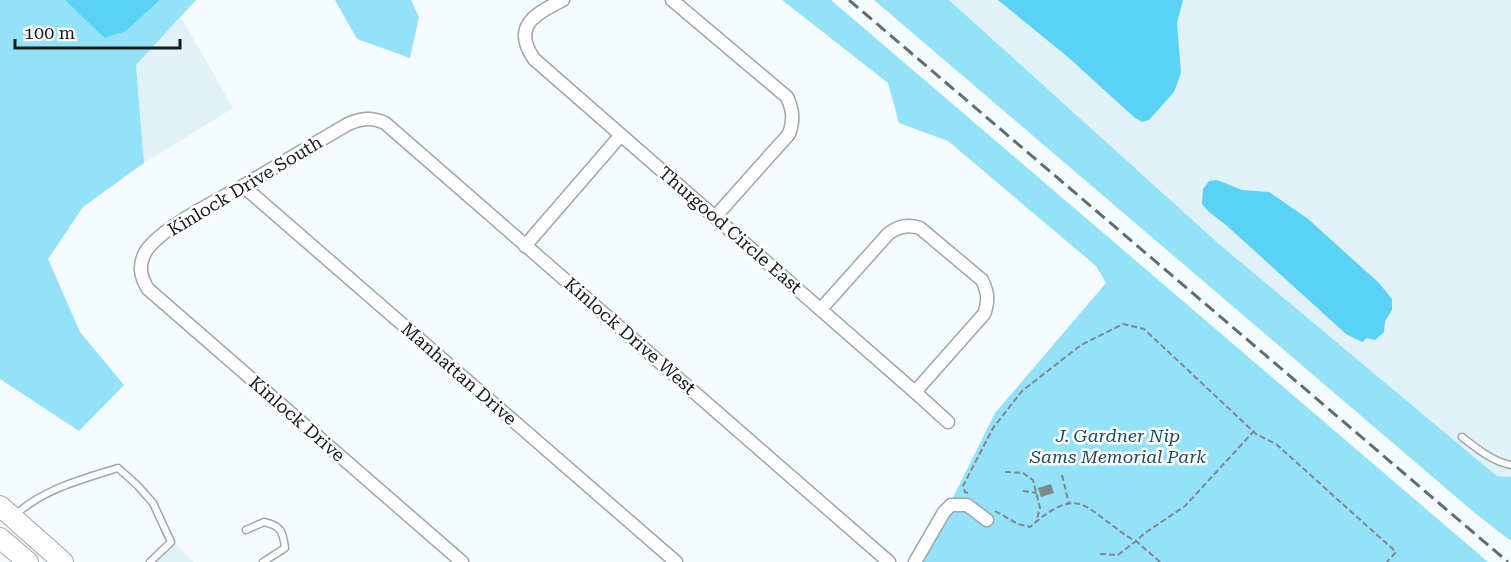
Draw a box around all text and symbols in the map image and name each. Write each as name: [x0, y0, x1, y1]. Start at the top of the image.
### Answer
scale bar: [15, 12, 180, 50]
text: 100 m: [24, 22, 75, 43]
street label: Kinlock Drive South: [164, 131, 326, 240]
street label: Thurgood Circle East: [655, 162, 806, 298]
street label: Kinlock Drive West: [560, 273, 700, 399]
street label: Manhattan Drive: [397, 318, 521, 429]
street label: Kinlock Drive: [245, 371, 350, 466]
park label: J. Gardner Nip Sams Memorial Park: [1029, 425, 1206, 467]

